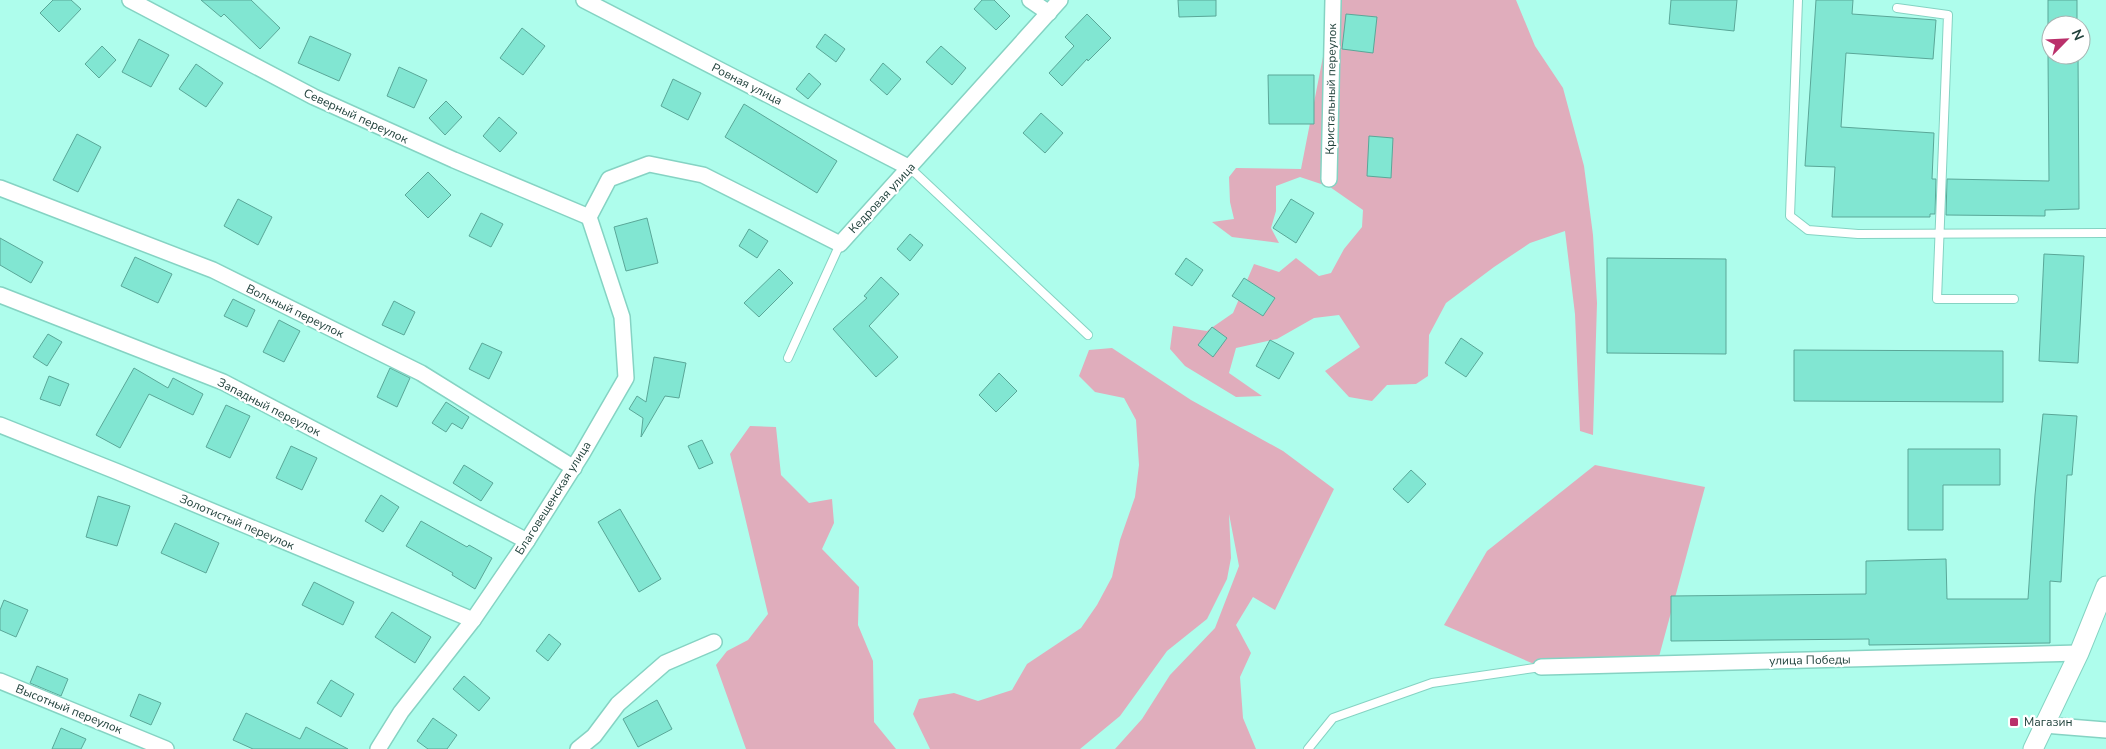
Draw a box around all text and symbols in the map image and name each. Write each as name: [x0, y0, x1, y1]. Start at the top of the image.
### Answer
north arrow: [2041, 15, 2091, 65]
street label: Кристальный переулок: [1322, 22, 1340, 155]
text: N: [2067, 26, 2088, 44]
street label: Ровная улица: [709, 59, 785, 109]
street label: Северный переулок: [301, 85, 411, 148]
street label: Кедровая улица: [845, 159, 919, 237]
street label: Вольный переулок: [243, 280, 347, 342]
street label: Западный переулок: [215, 374, 324, 440]
street label: Благовещенская улица: [511, 438, 595, 558]
street label: Золотистый переулок: [177, 491, 297, 554]
street label: улица Победы: [1769, 651, 1851, 669]
street label: Высотный переулок: [13, 680, 125, 738]
place label: Магазин: [2024, 714, 2072, 730]
marker: Магазин: [2008, 716, 2020, 728]

